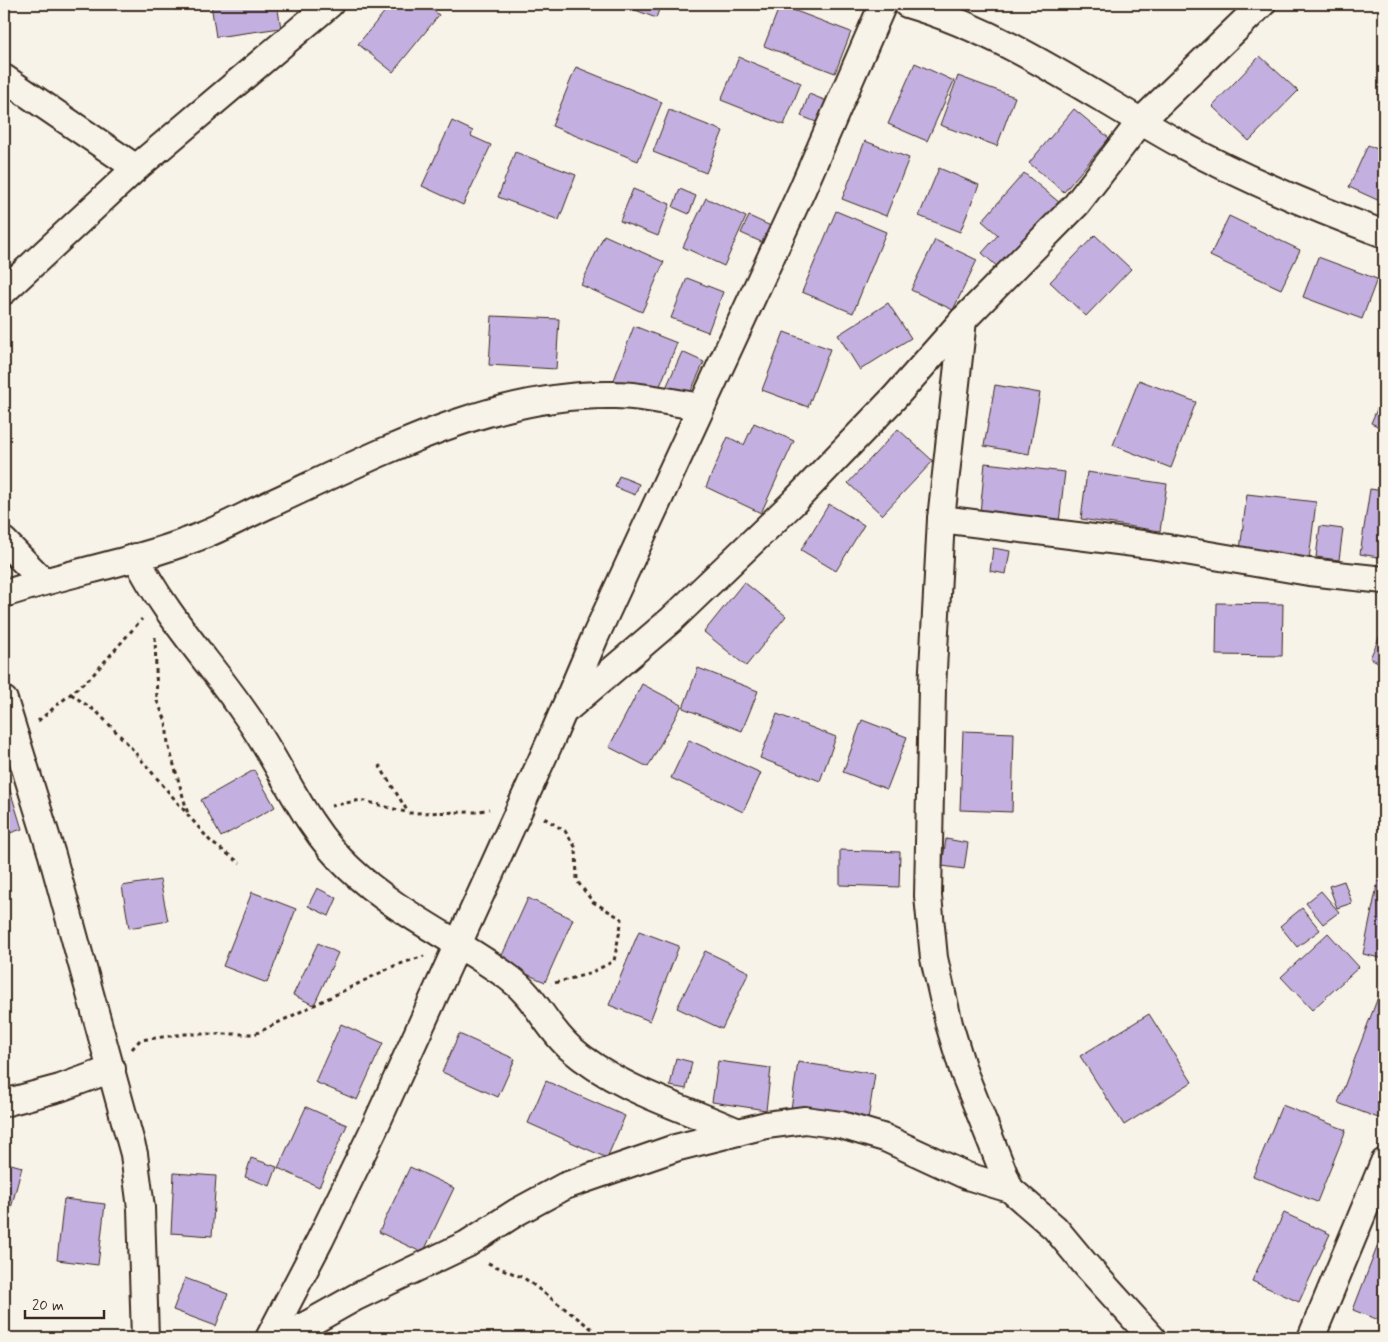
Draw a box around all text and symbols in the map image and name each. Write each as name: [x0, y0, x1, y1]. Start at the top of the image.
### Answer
scale bar: [25, 1287, 104, 1319]
text: 20 m: [32, 1296, 64, 1316]

